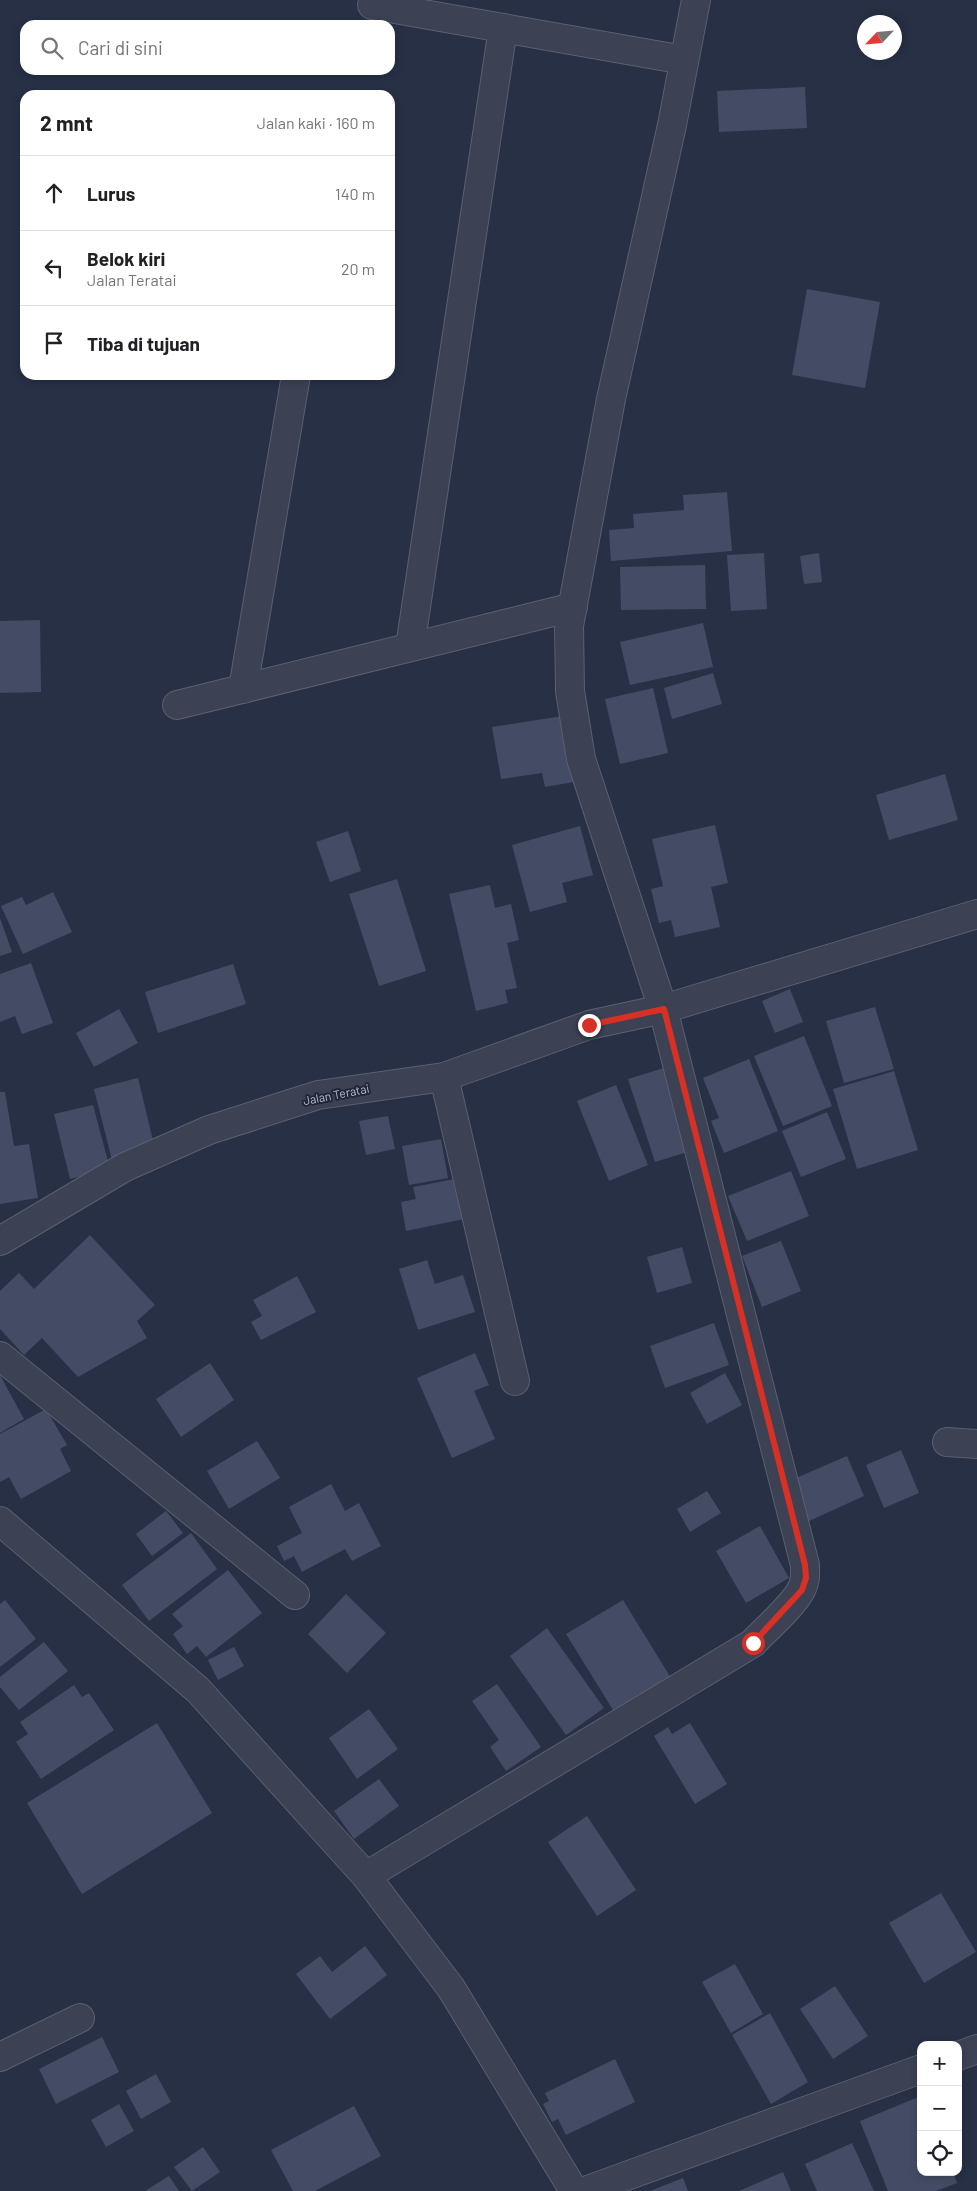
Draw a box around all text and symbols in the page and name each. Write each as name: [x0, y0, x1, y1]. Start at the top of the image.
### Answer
north arrow: [857, 15, 902, 60]
search box: [20, 20, 395, 75]
icon: search: [38, 34, 66, 62]
text: Cari di sini: [78, 36, 163, 59]
text: 2 mnt: [40, 110, 93, 135]
text: Jalan kaki · 160 m: [257, 113, 375, 132]
icon: ahead: [40, 179, 68, 207]
text: Lurus: [87, 182, 135, 205]
text: 140 m: [335, 184, 375, 203]
text: Belok kiri: [87, 247, 165, 270]
icon: left: [40, 254, 68, 282]
text: 20 m: [341, 259, 375, 278]
text: Jalan Teratai: [87, 270, 177, 289]
icon: arrive: [40, 329, 68, 357]
text: Tiba di tujuan: [87, 332, 200, 355]
route end: [578, 1014, 601, 1037]
street label: Jalan Teratai: [302, 1081, 370, 1107]
route start: [742, 1632, 765, 1655]
map controls: [917, 2041, 962, 2176]
button: +: [917, 2041, 962, 2086]
button: −: [917, 2086, 962, 2131]
button: locate: [917, 2131, 962, 2176]

